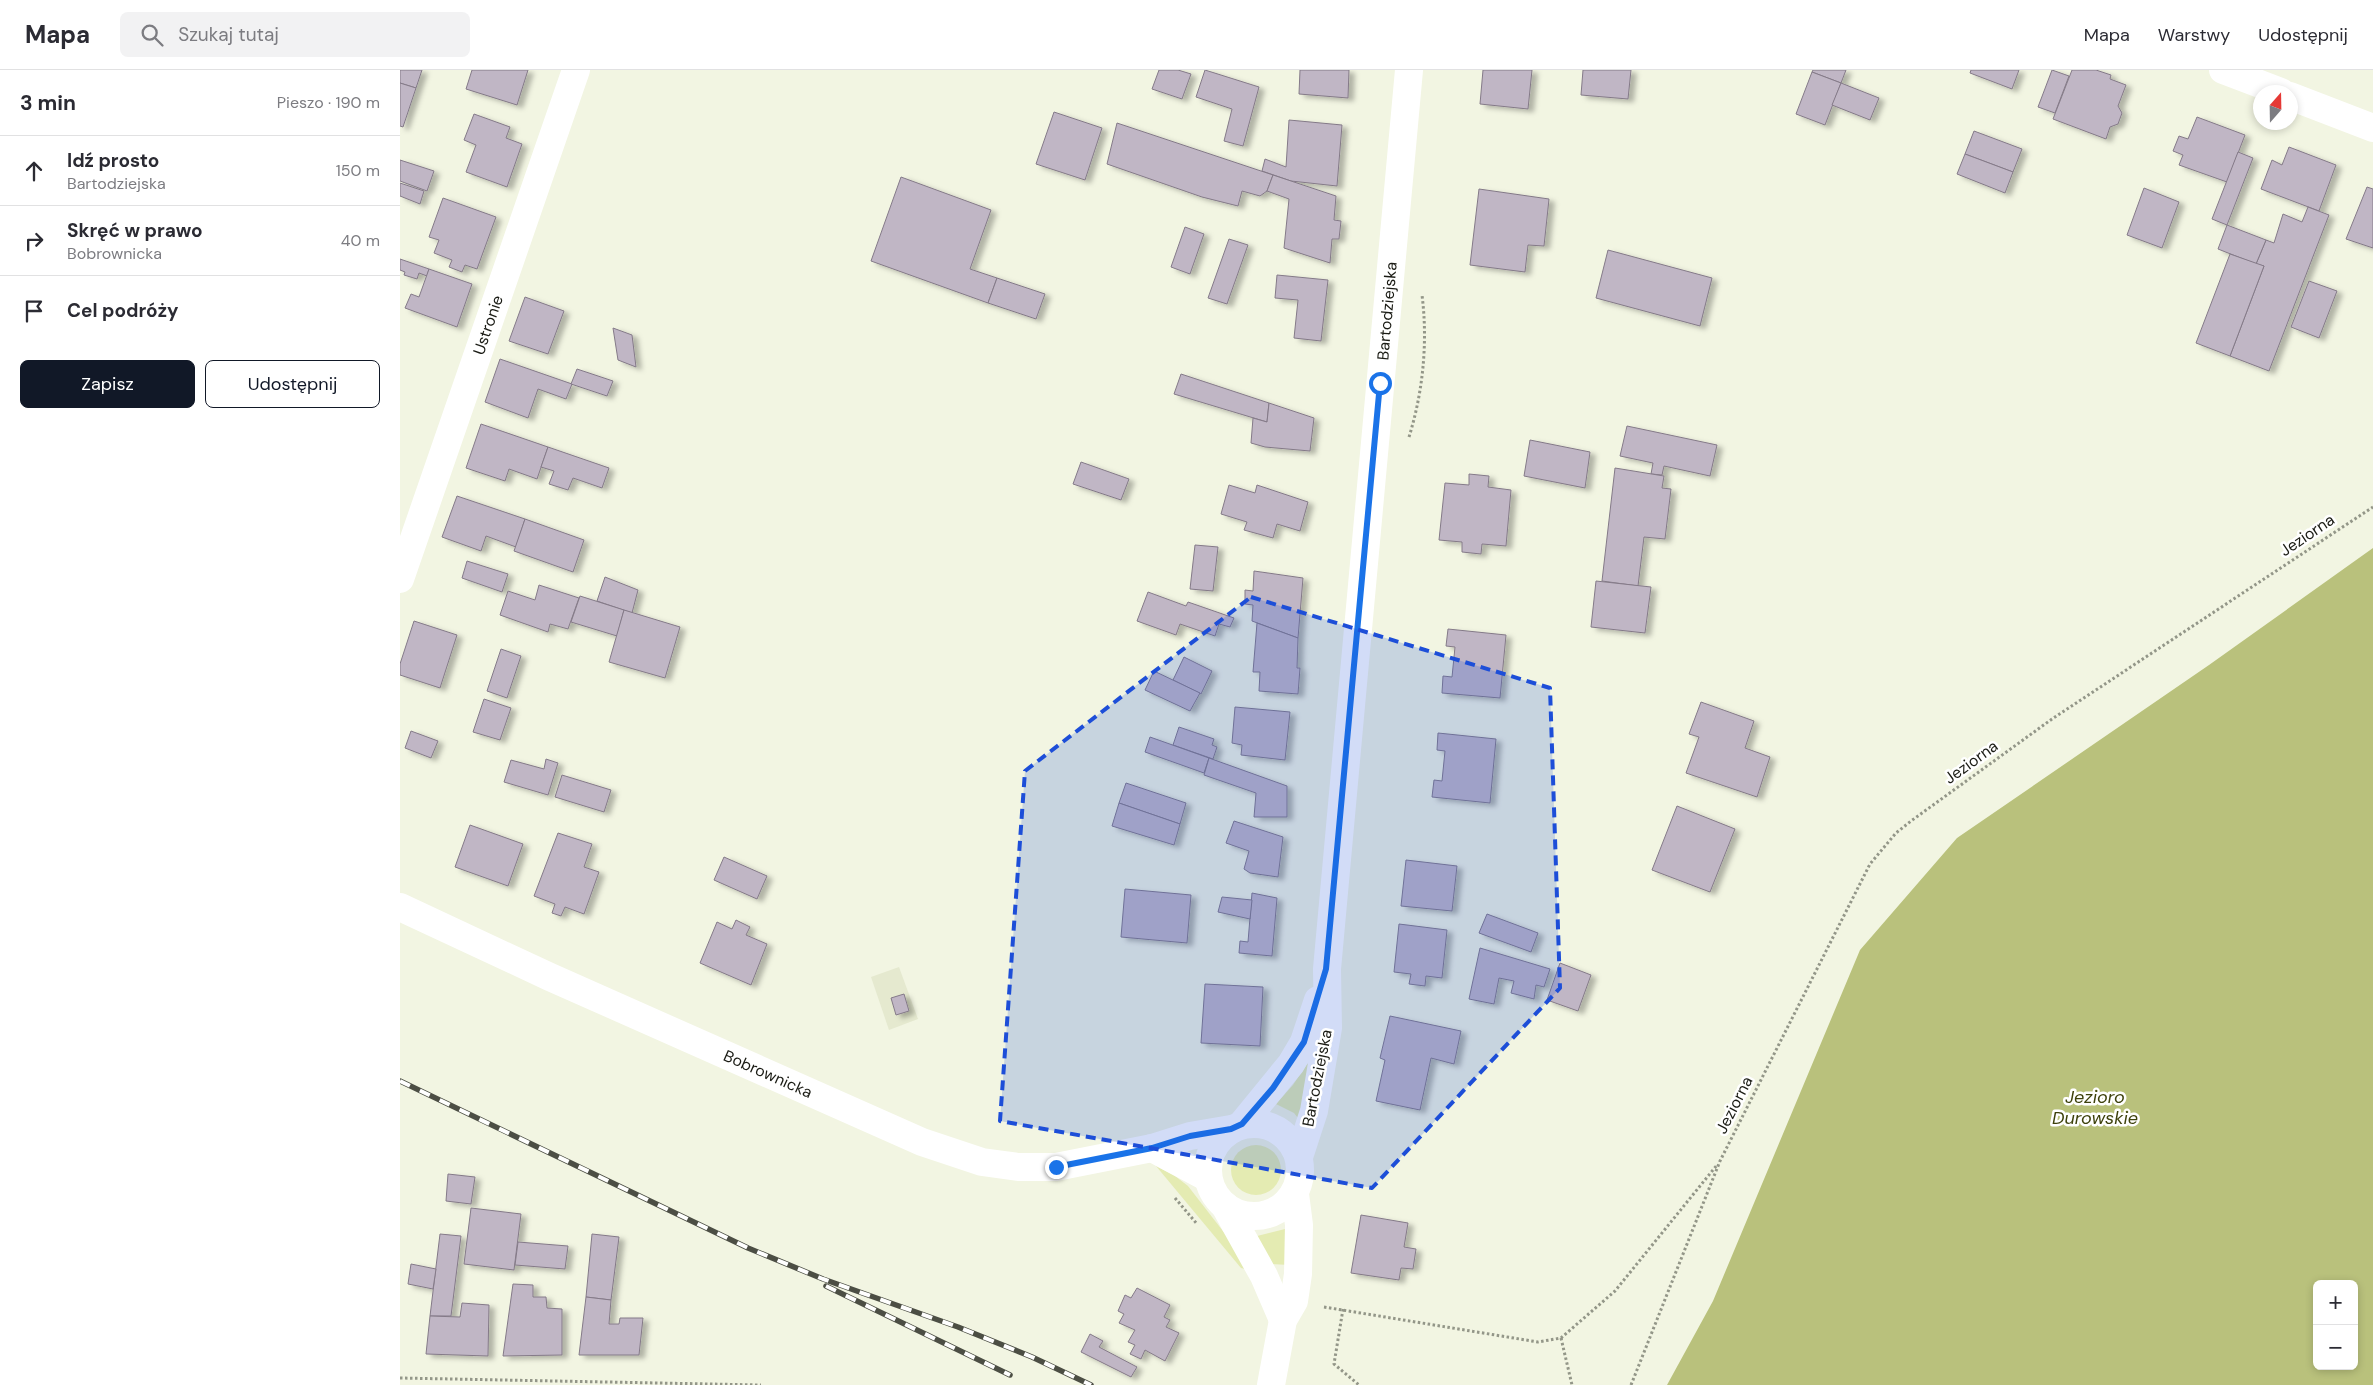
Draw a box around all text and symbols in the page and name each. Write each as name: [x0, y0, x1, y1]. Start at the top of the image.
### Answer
search box: [120, 12, 470, 57]
text: Mapa: [25, 19, 90, 50]
icon: search: [138, 21, 166, 49]
text: Szukaj tutaj: [178, 22, 279, 47]
text: Mapa: [2084, 23, 2130, 47]
text: Warstwy: [2158, 23, 2230, 47]
text: Udostępnij: [2258, 23, 2348, 47]
north arrow: [2253, 85, 2298, 130]
text: 3 min: [20, 89, 76, 117]
text: Pieszo · 190 m: [277, 92, 380, 113]
text: Idź prosto: [67, 148, 159, 173]
icon: ahead: [20, 157, 48, 185]
text: 150 m: [336, 160, 380, 181]
text: Bartodziejska: [67, 173, 166, 194]
text: Skręć w prawo: [67, 218, 203, 243]
icon: right: [20, 227, 48, 255]
text: 40 m: [341, 230, 380, 251]
text: Bobrownicka: [67, 243, 162, 264]
street label: Bartodziejska: [1372, 261, 1402, 361]
street label: Ustronie: [468, 292, 508, 358]
icon: arrive: [20, 297, 48, 325]
text: Cel podróży: [67, 298, 178, 323]
button: Zapisz: [20, 360, 195, 408]
button: Udostępnij: [205, 360, 380, 408]
route start: [1369, 372, 1392, 395]
street label: Jeziorna: [2276, 509, 2338, 561]
street label: Jeziorna: [1940, 735, 2002, 789]
street label: Bartodziejska: [1297, 1028, 1337, 1128]
street label: Bobrownicka: [720, 1045, 816, 1103]
street label: Jeziorna: [1711, 1073, 1757, 1137]
water label: Jezioro Durowskie: [2052, 1085, 2138, 1130]
route end: [1045, 1156, 1068, 1179]
map controls: [2313, 1280, 2358, 1370]
button: +: [2313, 1280, 2358, 1325]
button: −: [2313, 1325, 2358, 1370]

